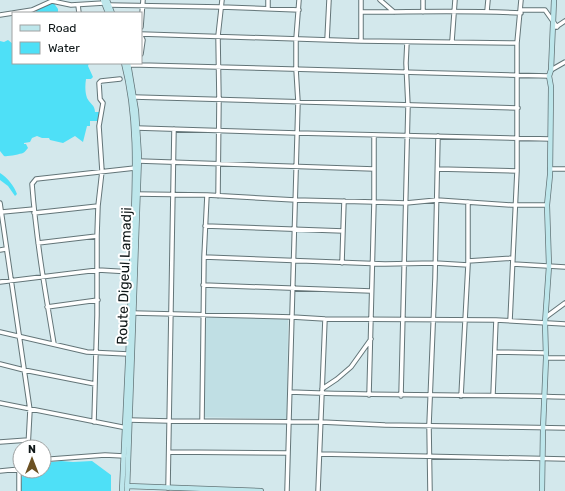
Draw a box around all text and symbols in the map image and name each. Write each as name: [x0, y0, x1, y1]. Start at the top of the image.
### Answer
legend: [12, 12, 142, 64]
text: Road: [48, 21, 76, 35]
text: Water: [48, 41, 80, 55]
street label: Route Digeul Lamadji: [114, 207, 135, 345]
north arrow: [12, 439, 52, 479]
text: N: [28, 443, 36, 456]

